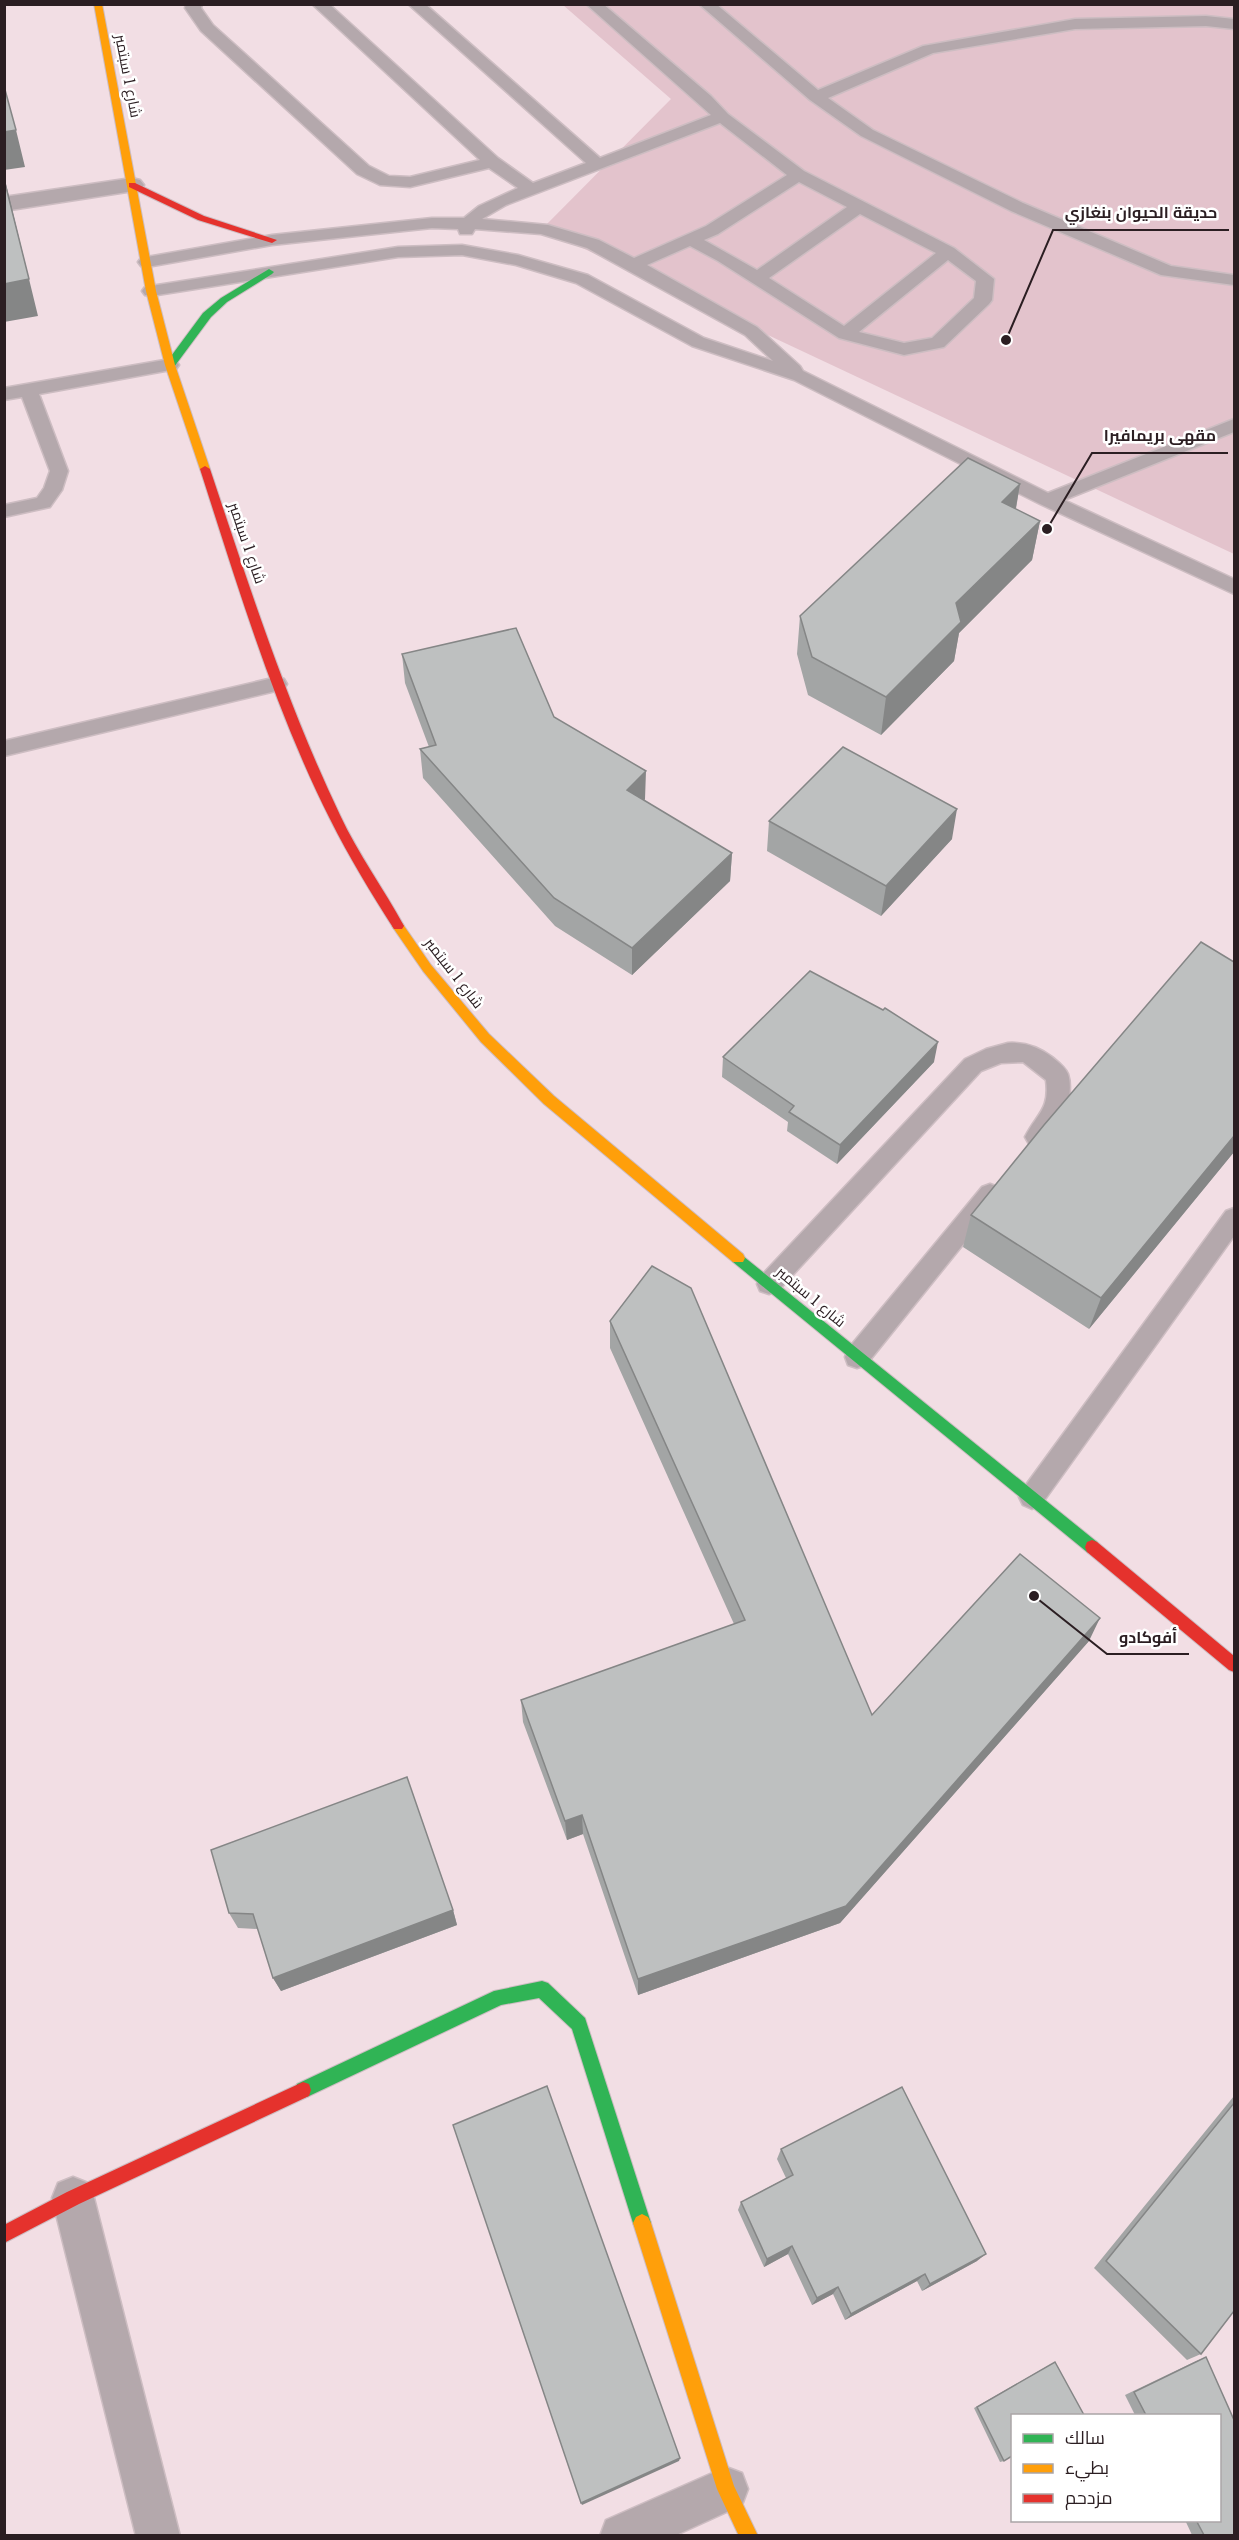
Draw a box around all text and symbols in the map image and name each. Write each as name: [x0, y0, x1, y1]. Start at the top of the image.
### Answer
street label: شارع 1 سبتمبر: [109, 32, 146, 120]
callout: حديقة الحيوان بنغازي: [1053, 196, 1229, 230]
text: حديقة الحيوان بنغازي: [1065, 202, 1217, 225]
callout: مقهى بريمافيرا: [1092, 419, 1228, 453]
text: مقهى بريمافيرا: [1104, 425, 1216, 445]
street label: شارع 1 سبتمبر: [222, 499, 270, 587]
street label: شارع 1 سبتمبر: [419, 933, 488, 1013]
street label: شارع 1 سبتمبر: [771, 1261, 850, 1333]
callout: أفوكادو: [1107, 1620, 1189, 1654]
text: أفوكادو: [1119, 1627, 1177, 1647]
legend: [1011, 2414, 1221, 2522]
text: سالك: [1065, 2427, 1105, 2449]
text: بطيء: [1065, 2457, 1109, 2482]
text: مزدحم: [1065, 2487, 1113, 2510]

